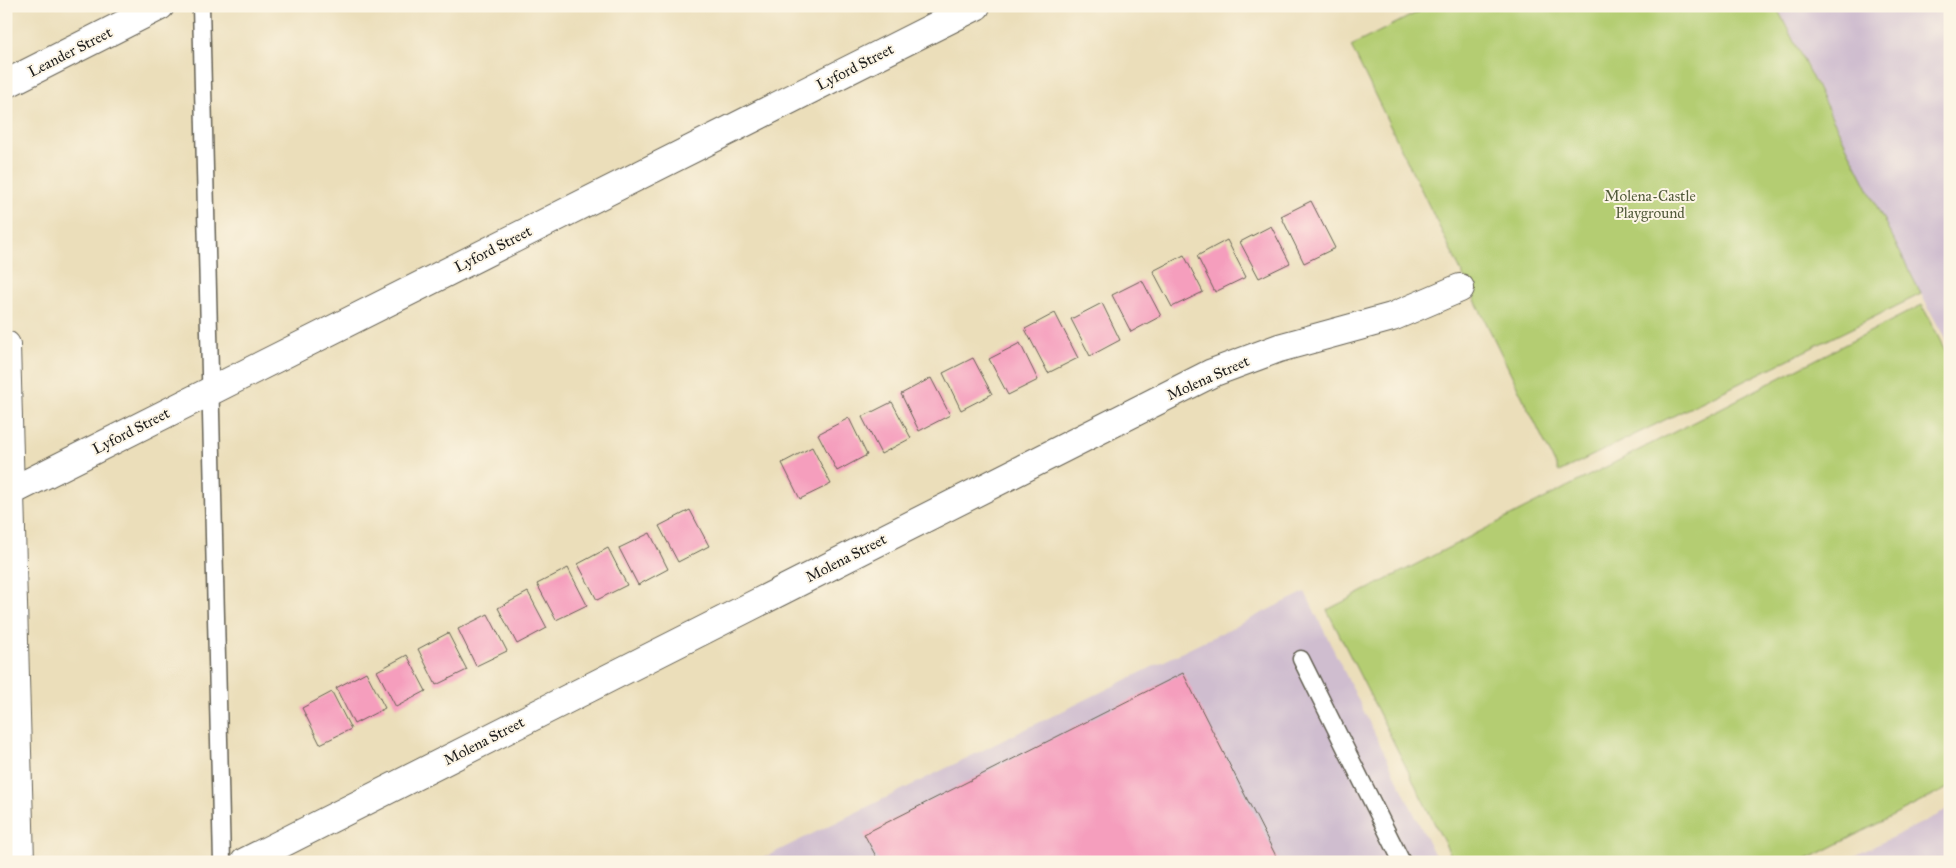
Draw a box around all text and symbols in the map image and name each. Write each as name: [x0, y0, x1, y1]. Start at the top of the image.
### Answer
street label: Leander Street: [25, 23, 116, 81]
street label: Lyford Street: [813, 40, 897, 94]
park label: Molena-Castle Playground: [1604, 187, 1696, 222]
street label: Lyford Street: [451, 222, 535, 276]
street label: Molena Street: [1164, 352, 1253, 404]
street label: Lyford Street: [89, 404, 173, 458]
street label: Molena Street: [803, 530, 890, 586]
street label: Molena Street: [441, 713, 528, 769]

